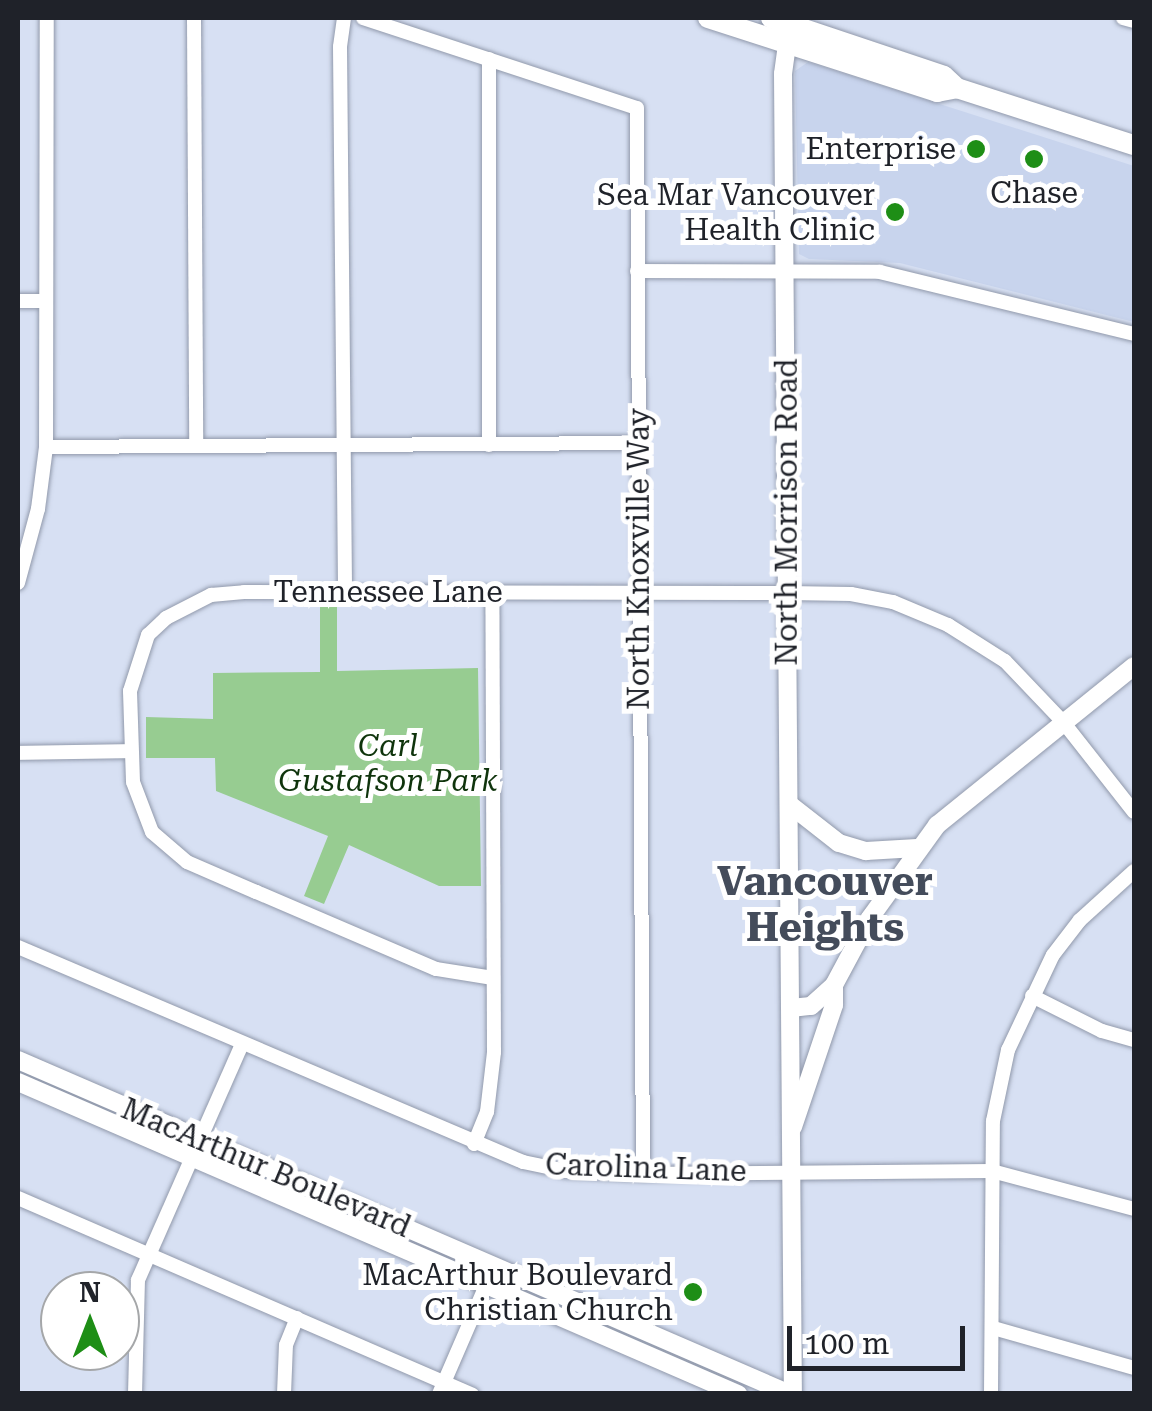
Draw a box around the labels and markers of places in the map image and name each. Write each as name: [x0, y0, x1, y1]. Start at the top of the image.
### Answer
place label: Enterprise: [805, 131, 956, 167]
marker: Enterprise: [965, 138, 987, 160]
marker: Chase: [1023, 148, 1045, 170]
place label: Chase: [990, 175, 1078, 211]
place label: Sea Mar Vancouver Health Clinic: [597, 177, 875, 248]
marker: Sea Mar Vancouver Health Clinic: [884, 201, 906, 223]
place label: MacArthur Boulevard Christian Church: [362, 1257, 673, 1328]
marker: MacArthur Boulevard Christian Church: [682, 1281, 704, 1303]

